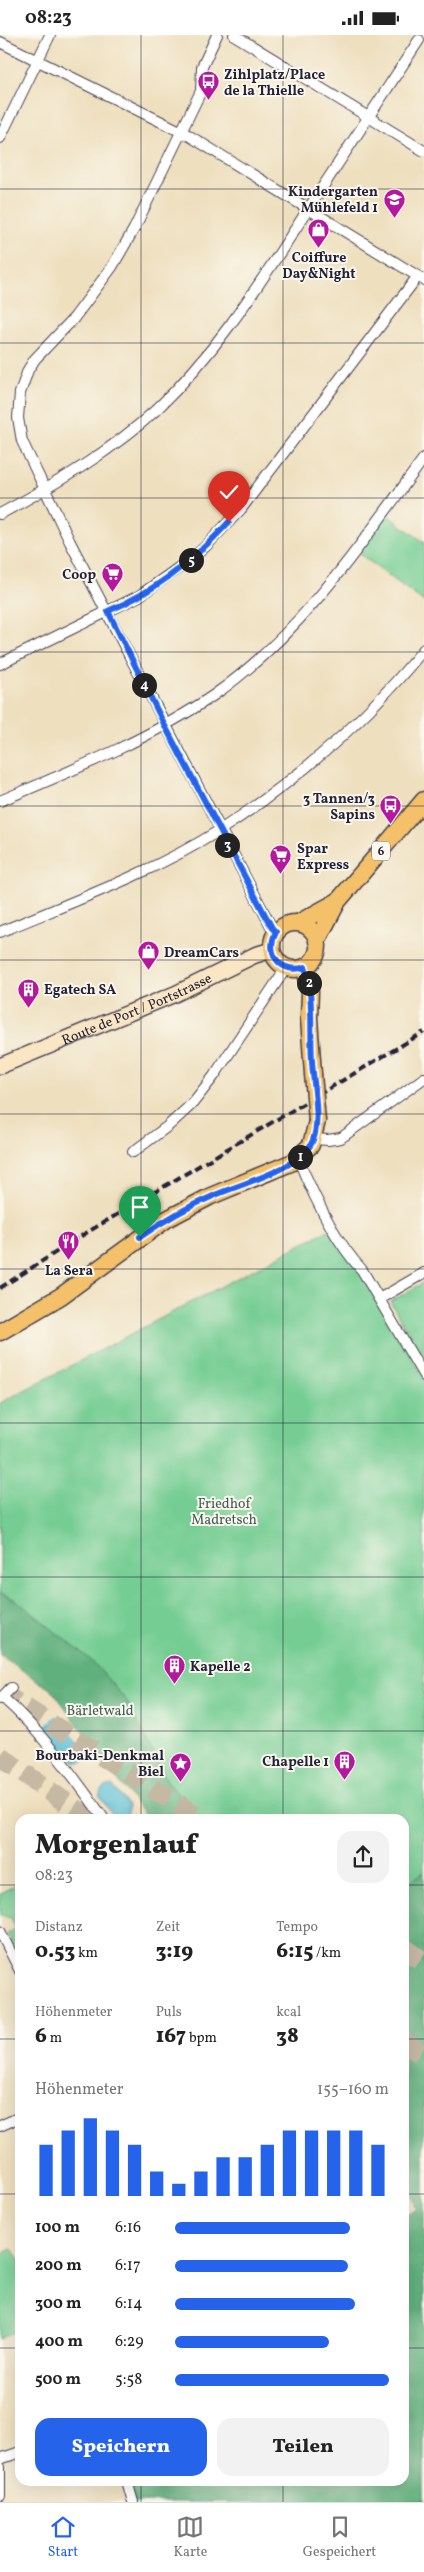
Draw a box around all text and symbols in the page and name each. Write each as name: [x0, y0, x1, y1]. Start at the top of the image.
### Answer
text: 08:23: [25, 5, 72, 31]
place label: Zihlplatz/Place de la Thielle: [224, 66, 325, 101]
bus stop icon: Zihlplatz/Place de la Thielle: [196, 70, 220, 101]
place label: Kindergarten Mühlefeld 1: [288, 183, 378, 218]
school or university icon: Kindergarten Mühlefeld 1: [382, 187, 406, 218]
shop icon: Coiffure Day&Night: [307, 217, 331, 248]
place label: Coiffure Day&Night: [282, 249, 356, 284]
pin: [208, 471, 250, 522]
icon: check: [215, 478, 243, 506]
pin: 5: [178, 547, 204, 573]
text: 5: [188, 551, 195, 570]
supermarket icon: Coop: [100, 562, 124, 593]
place label: Coop: [62, 566, 96, 585]
pin: 4: [132, 673, 156, 697]
text: 4: [140, 676, 149, 695]
place label: 3 Tannen/3 Sapins: [303, 790, 375, 825]
bus stop icon: 3 Tannen/3 Sapins: [379, 794, 403, 825]
pin: 3: [214, 833, 240, 857]
text: 3: [224, 836, 231, 855]
place label: Spar Express: [297, 840, 349, 875]
road number: 6: [372, 841, 390, 861]
supermarket icon: Spar Express: [269, 844, 293, 875]
shop icon: DreamCars: [136, 940, 160, 971]
place label: DreamCars: [164, 944, 239, 963]
street label: Route de Port / Portstrasse: [59, 969, 216, 1051]
pin: 2: [296, 971, 322, 995]
text: 2: [306, 974, 313, 993]
building icon: Egatech SA: [16, 977, 40, 1008]
place label: Egatech SA: [44, 981, 116, 1000]
pin: 1: [288, 1145, 312, 1169]
text: 1: [298, 1148, 303, 1167]
pin: [119, 1186, 161, 1237]
icon: arrive: [126, 1193, 154, 1221]
restaurant icon: La Sera: [57, 1230, 81, 1261]
place label: La Sera: [45, 1262, 93, 1281]
park label: Friedhof Madretsch: [191, 1495, 257, 1530]
building icon: Kapelle 2: [162, 1654, 186, 1685]
place label: Kapelle 2: [190, 1658, 251, 1677]
park label: Bärletwald: [66, 1702, 134, 1721]
place label: Bourbaki-Denkmal Biel: [36, 1747, 164, 1782]
building icon: Chapelle 1: [333, 1749, 357, 1780]
place icon: Bourbaki-Denkmal Biel: [168, 1751, 192, 1782]
place label: Chapelle 1: [262, 1753, 329, 1772]
text: Morgenlauf: [35, 1826, 197, 1865]
button: share: [337, 1831, 389, 1883]
text: 08:23: [35, 1865, 73, 1887]
text: Distanz: [35, 1918, 83, 1937]
text: Zeit: [156, 1918, 180, 1937]
text: Tempo: [276, 1918, 318, 1937]
text: 0.53: [35, 1937, 75, 1966]
text: 3:19: [156, 1937, 193, 1966]
text: 6:15: [276, 1937, 313, 1966]
text: km: [75, 1944, 98, 1963]
text: /km: [313, 1944, 341, 1963]
text: Höhenmeter: [35, 2003, 113, 2022]
text: Puls: [156, 2003, 182, 2022]
text: kcal: [276, 2003, 301, 2022]
text: 6: [35, 2022, 47, 2051]
text: 167: [156, 2022, 186, 2051]
text: 38: [276, 2022, 299, 2051]
text: m: [47, 2029, 62, 2048]
text: bpm: [186, 2029, 217, 2048]
text: Höhenmeter: [35, 2079, 124, 2101]
text: 155–160 m: [317, 2079, 389, 2101]
text: 100 m: [35, 2217, 80, 2239]
text: 6:16: [115, 2217, 141, 2239]
text: 200 m: [35, 2255, 82, 2277]
text: 6:17: [115, 2255, 141, 2277]
text: 300 m: [35, 2293, 81, 2315]
text: 6:14: [115, 2293, 143, 2315]
text: 400 m: [35, 2331, 83, 2353]
text: 6:29: [115, 2331, 144, 2353]
text: 500 m: [35, 2369, 81, 2391]
text: 5:58: [115, 2369, 142, 2391]
button: Speichern: [35, 2418, 207, 2476]
button: Teilen: [217, 2418, 389, 2476]
tab: Start: [48, 2513, 78, 2562]
tab: Karte: [174, 2513, 207, 2562]
tab: Gespeichert: [303, 2513, 376, 2562]

